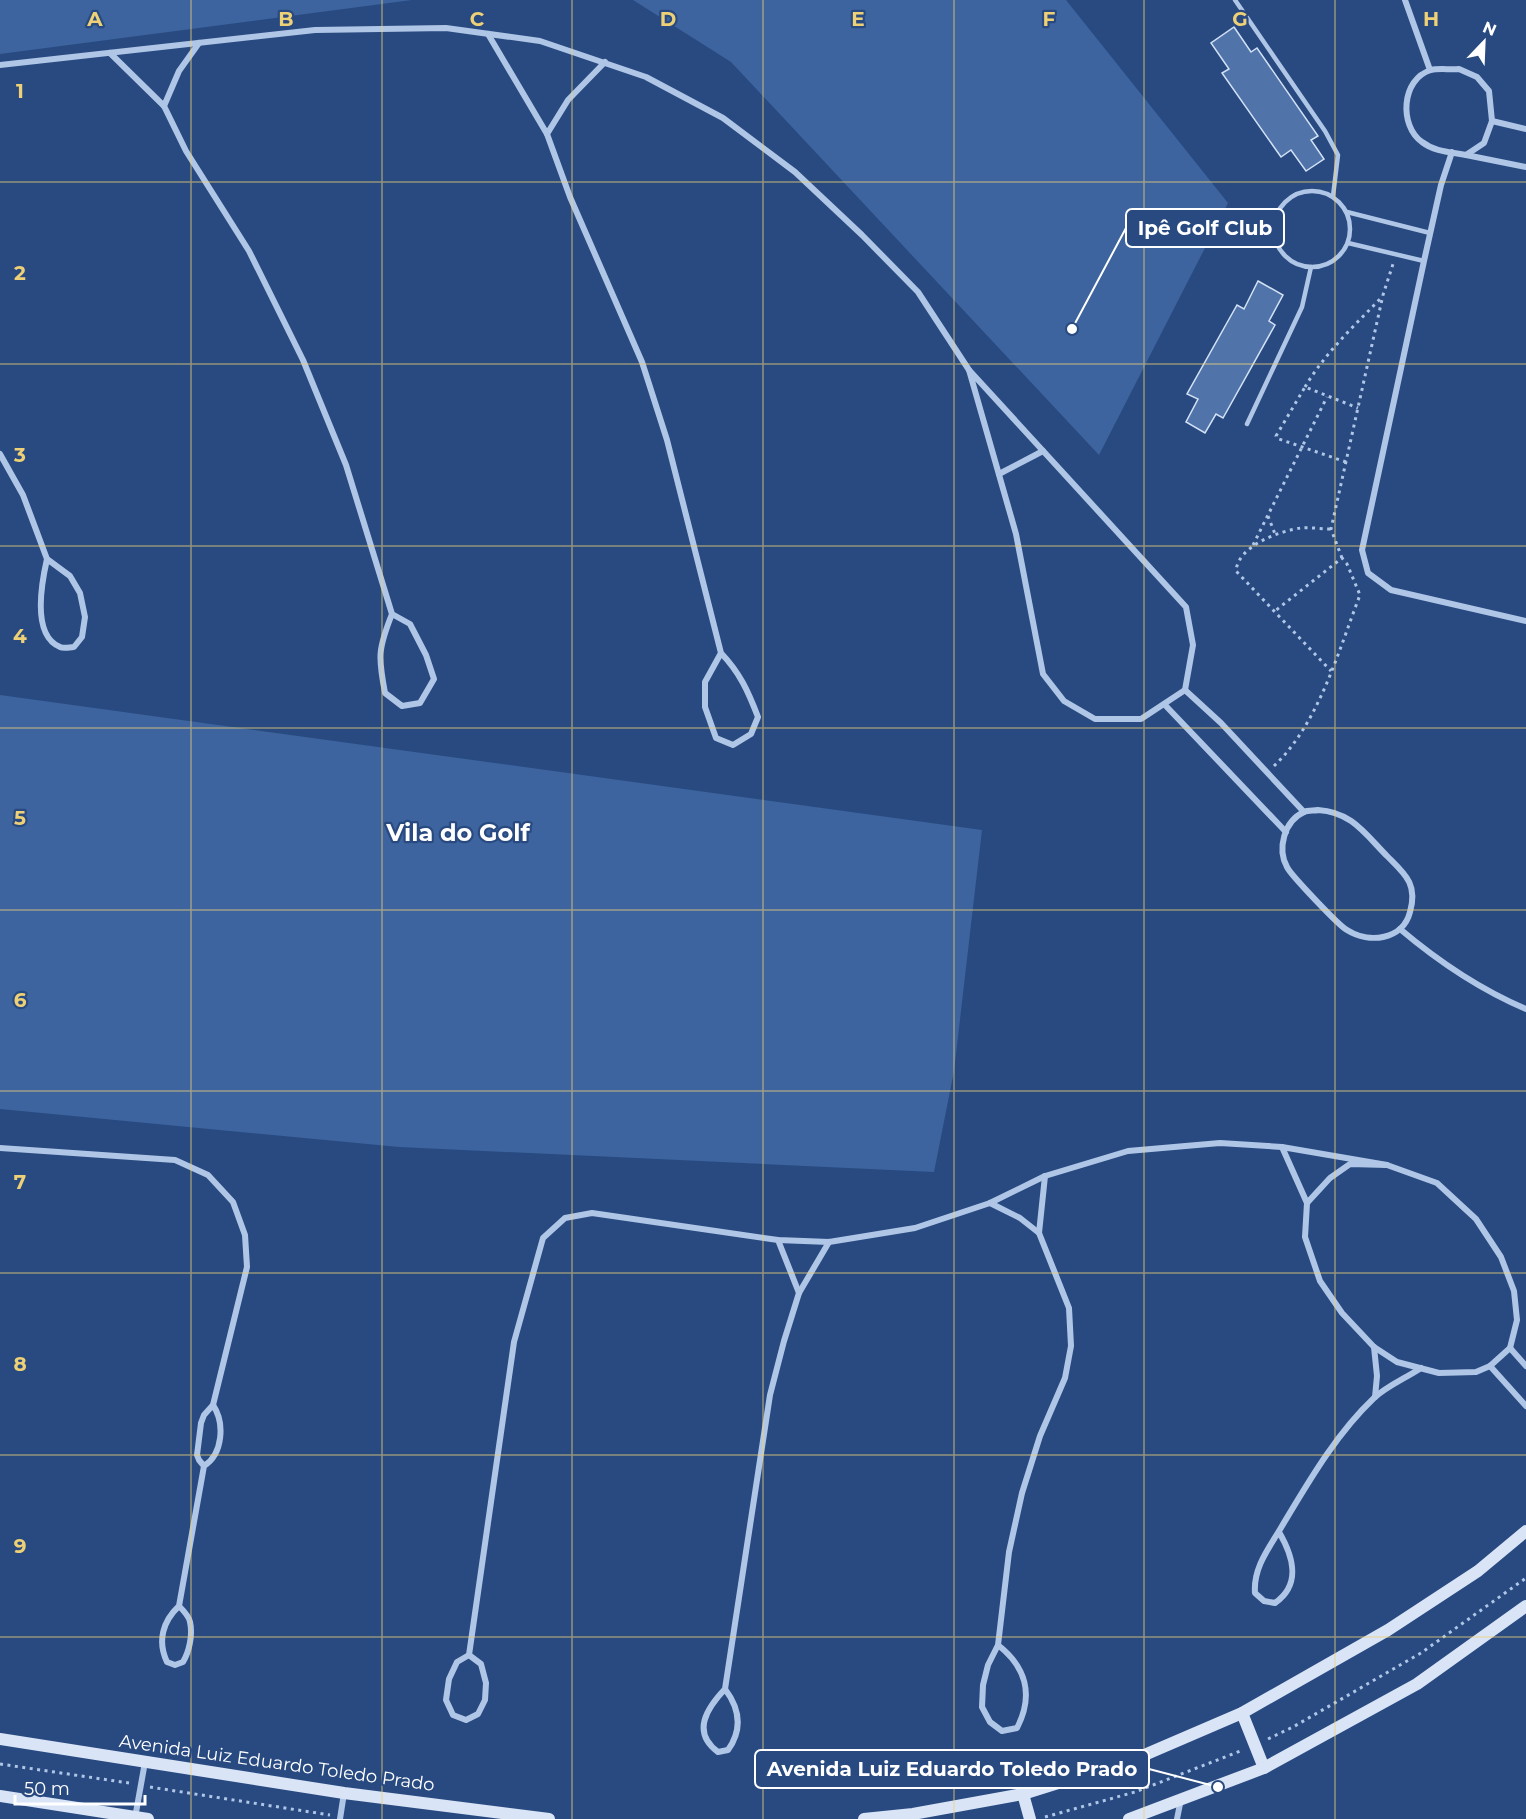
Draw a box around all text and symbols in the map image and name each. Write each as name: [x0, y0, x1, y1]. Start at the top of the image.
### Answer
text: A: [86, 7, 103, 31]
text: B: [278, 7, 294, 31]
text: C: [470, 7, 485, 31]
text: D: [660, 7, 676, 31]
text: E: [851, 7, 865, 31]
text: F: [1043, 7, 1056, 31]
text: G: [1232, 7, 1248, 31]
text: H: [1423, 7, 1439, 31]
north arrow: [1454, 12, 1514, 72]
text: N: [1480, 17, 1499, 40]
text: 1: [16, 79, 24, 103]
callout: Ipê Golf Club: [1126, 209, 1284, 247]
text: Ipê Golf Club: [1138, 216, 1273, 240]
text: 2: [14, 261, 26, 285]
text: 3: [13, 443, 26, 467]
text: 4: [13, 624, 27, 648]
text: 5: [14, 806, 26, 830]
district label: Vila do Golf: [385, 818, 532, 847]
text: 6: [14, 988, 27, 1012]
text: 7: [14, 1170, 26, 1194]
text: 8: [13, 1352, 27, 1376]
text: 9: [14, 1534, 26, 1558]
street label: Avenida Luiz Eduardo Toledo Prado: [118, 1730, 436, 1796]
callout: Avenida Luiz Eduardo Toledo Prado: [755, 1750, 1149, 1788]
text: Avenida Luiz Eduardo Toledo Prado: [766, 1757, 1137, 1781]
scale bar: [15, 1768, 146, 1806]
text: 50 m: [24, 1778, 70, 1800]

